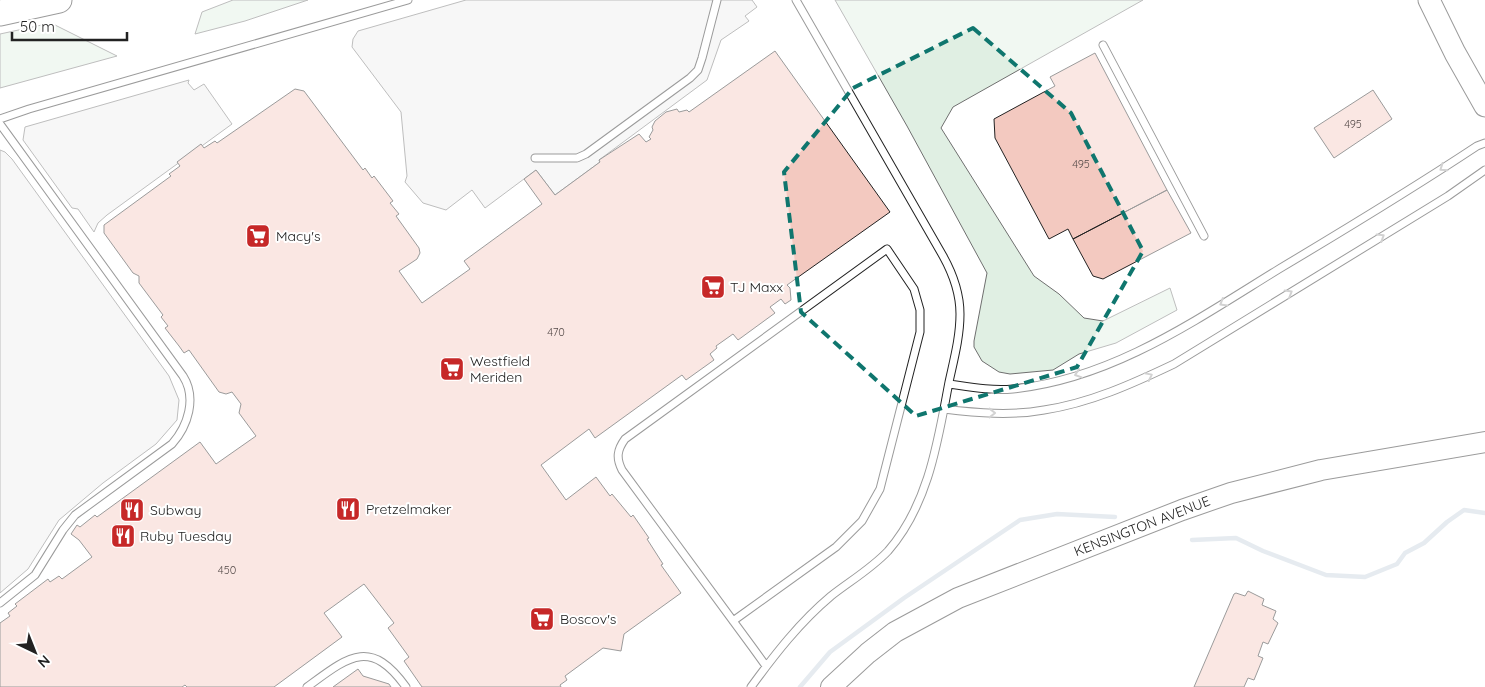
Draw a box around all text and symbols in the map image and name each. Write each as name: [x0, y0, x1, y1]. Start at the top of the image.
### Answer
scale bar: [12, 10, 128, 42]
text: 50 m: [20, 17, 55, 36]
house number: 495: [1344, 117, 1362, 131]
house number: 495: [1072, 157, 1090, 171]
one-way arrow: [1440, 162, 1449, 171]
supermarket icon: Macy's: [245, 223, 271, 249]
place label: Macy's: [276, 227, 321, 245]
one-way arrow: [1376, 233, 1385, 243]
supermarket icon: TJ Maxx: [700, 274, 726, 300]
place label: TJ Maxx: [730, 278, 783, 296]
one-way arrow: [1283, 290, 1292, 300]
one-way arrow: [1220, 296, 1229, 306]
house number: 470: [547, 325, 565, 339]
place label: Westfield Meriden: [470, 352, 530, 386]
supermarket icon: Westfield Meriden: [439, 356, 465, 382]
one-way arrow: [1074, 369, 1083, 379]
one-way arrow: [1144, 372, 1153, 382]
one-way arrow: [988, 408, 996, 418]
street label: KENSINGTON AVENUE: [1071, 492, 1213, 560]
restaurant icon: Pretzelmaker: [335, 496, 361, 522]
restaurant icon: Subway: [119, 497, 145, 523]
place label: Pretzelmaker: [366, 500, 452, 518]
place label: Subway: [150, 501, 201, 519]
restaurant icon: Ruby Tuesday: [110, 523, 136, 549]
place label: Ruby Tuesday: [140, 527, 232, 545]
house number: 450: [218, 563, 236, 577]
supermarket icon: Boscov's: [529, 606, 555, 632]
place label: Boscov's: [560, 610, 616, 628]
north arrow: [10, 627, 60, 677]
text: N: [34, 651, 54, 672]

